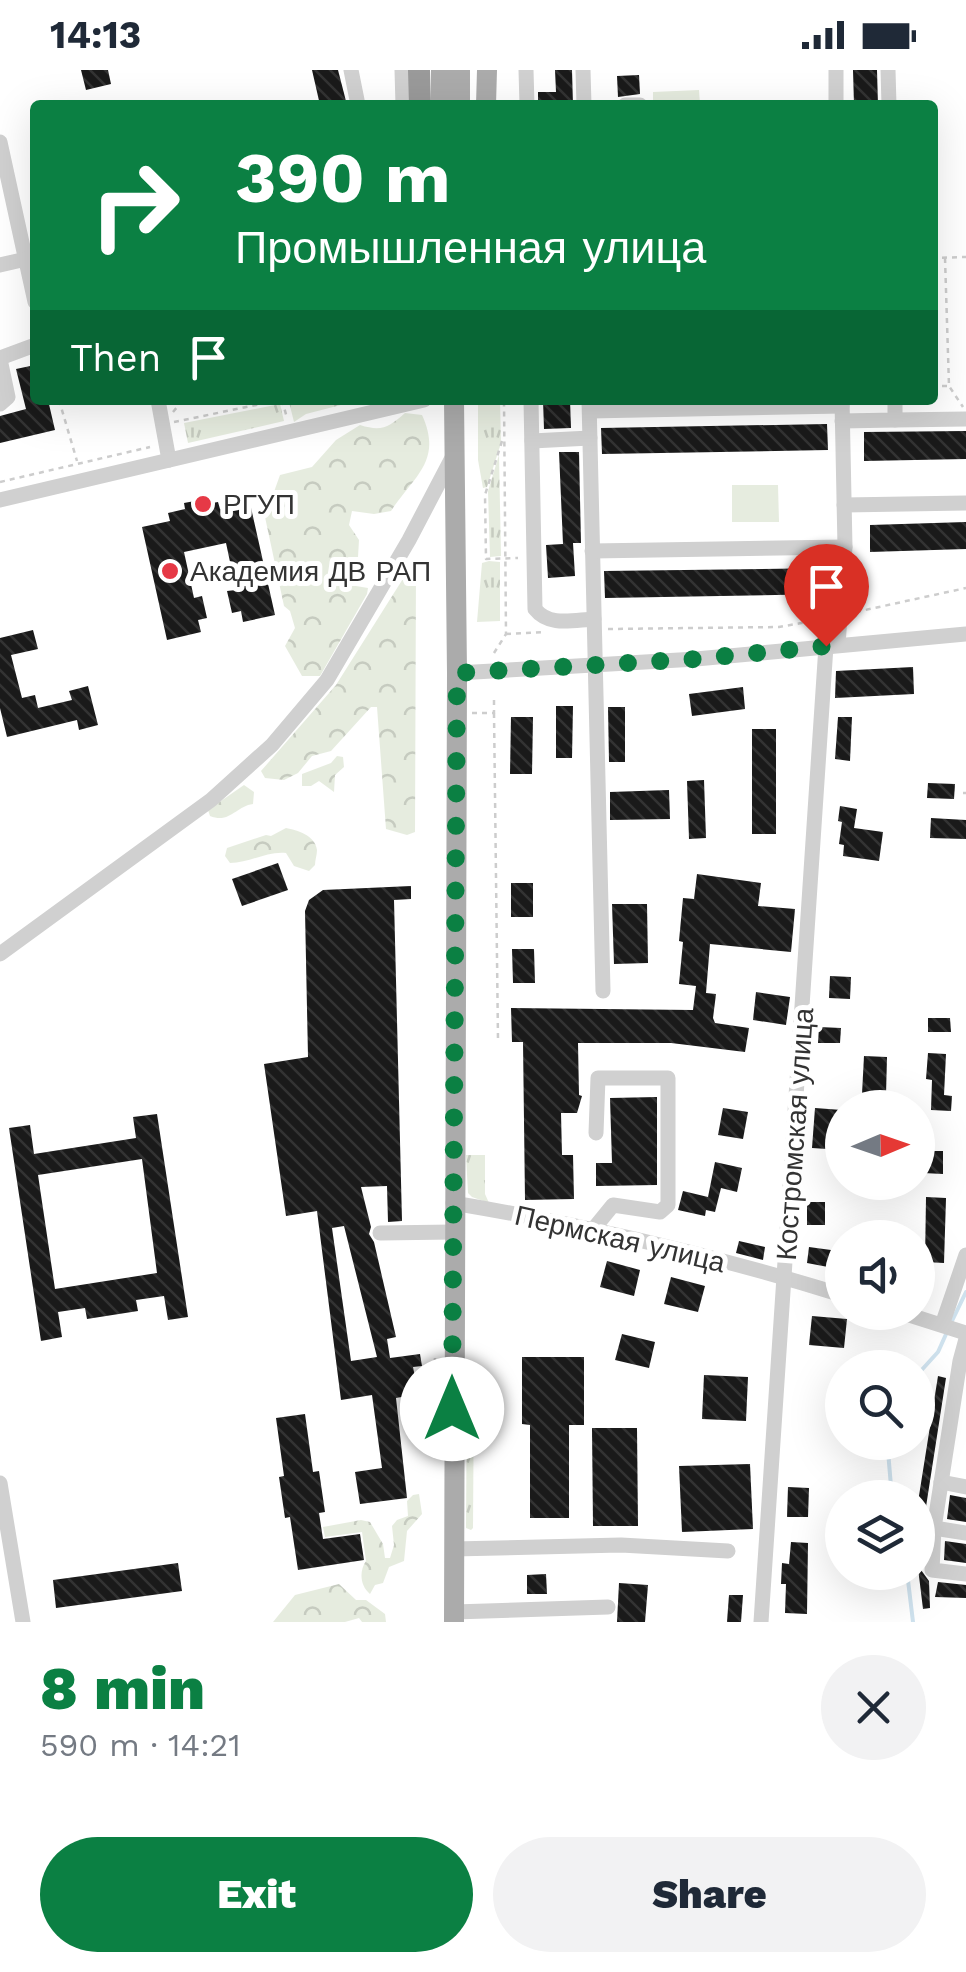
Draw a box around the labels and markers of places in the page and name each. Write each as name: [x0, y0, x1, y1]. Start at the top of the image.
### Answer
place label: РГУП: [223, 488, 295, 521]
marker: РГУП: [192, 493, 214, 515]
pin: [784, 544, 869, 647]
place label: Академия ДВ РАП: [190, 555, 431, 588]
marker: Академия ДВ РАП: [159, 560, 181, 582]

